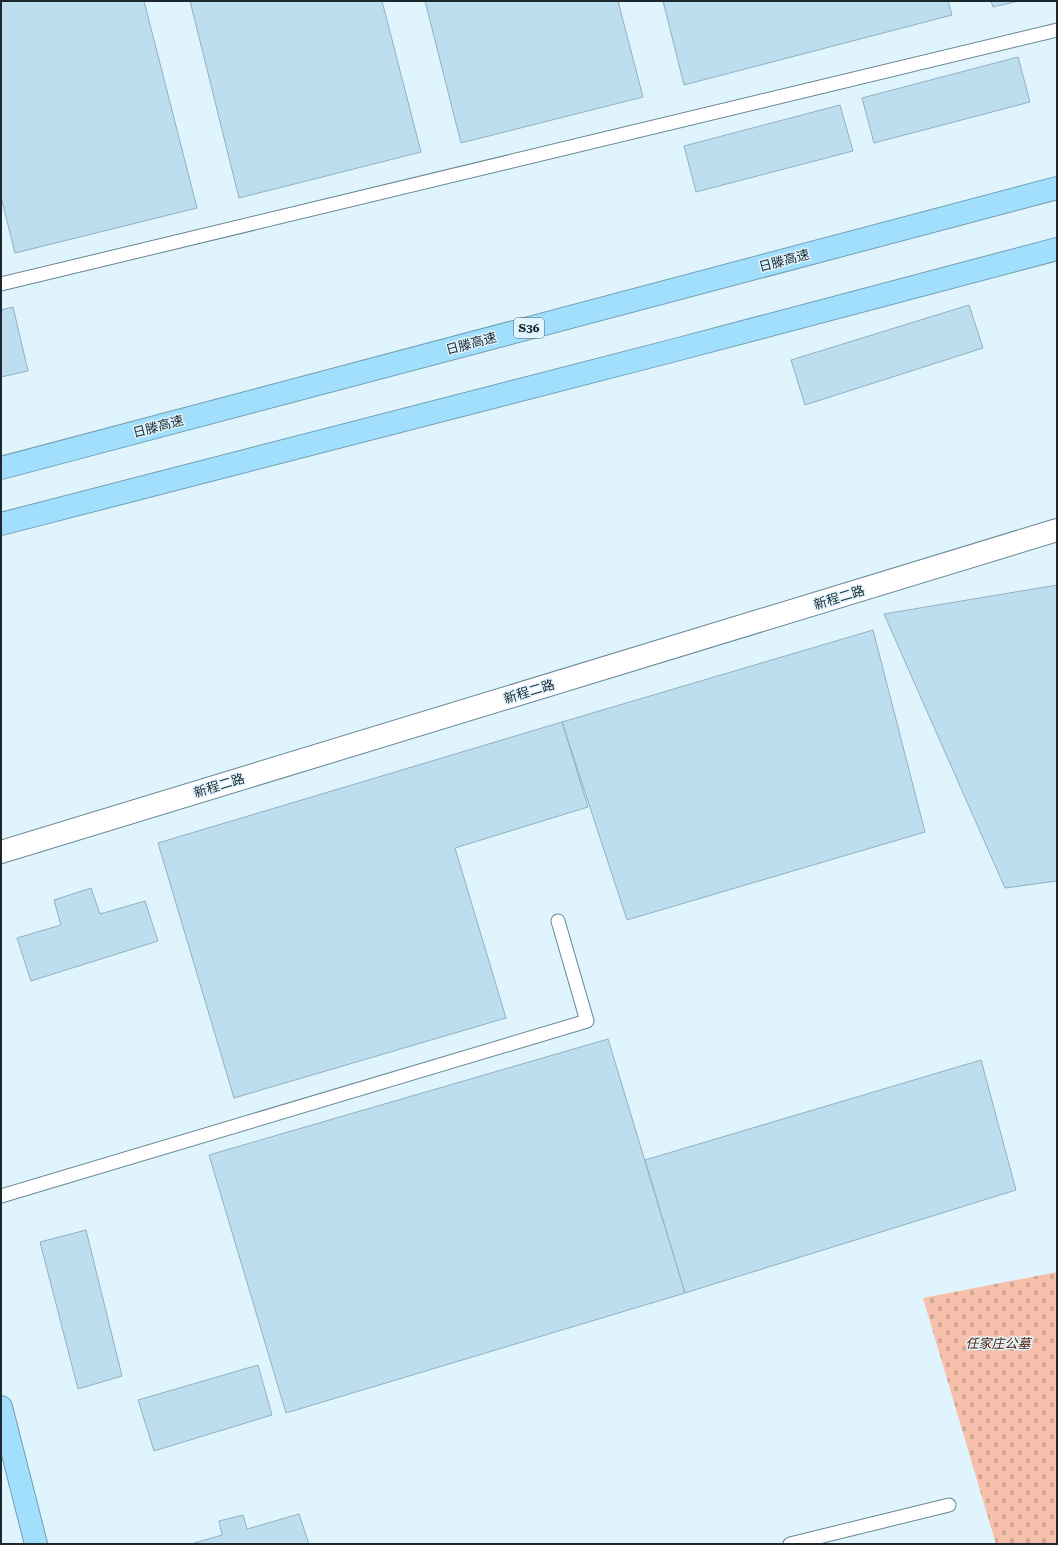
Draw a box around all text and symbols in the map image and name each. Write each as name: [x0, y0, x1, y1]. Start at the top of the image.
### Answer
street label: 日滕高速: [757, 247, 811, 274]
road number: S36: [514, 318, 544, 338]
street label: 日滕高速: [444, 330, 498, 357]
street label: 日滕高速: [131, 413, 185, 440]
street label: 新程二路: [812, 583, 866, 612]
street label: 新程二路: [502, 677, 556, 706]
street label: 新程二路: [192, 771, 246, 800]
park label: 任家庄公墓: [965, 1336, 1032, 1351]

